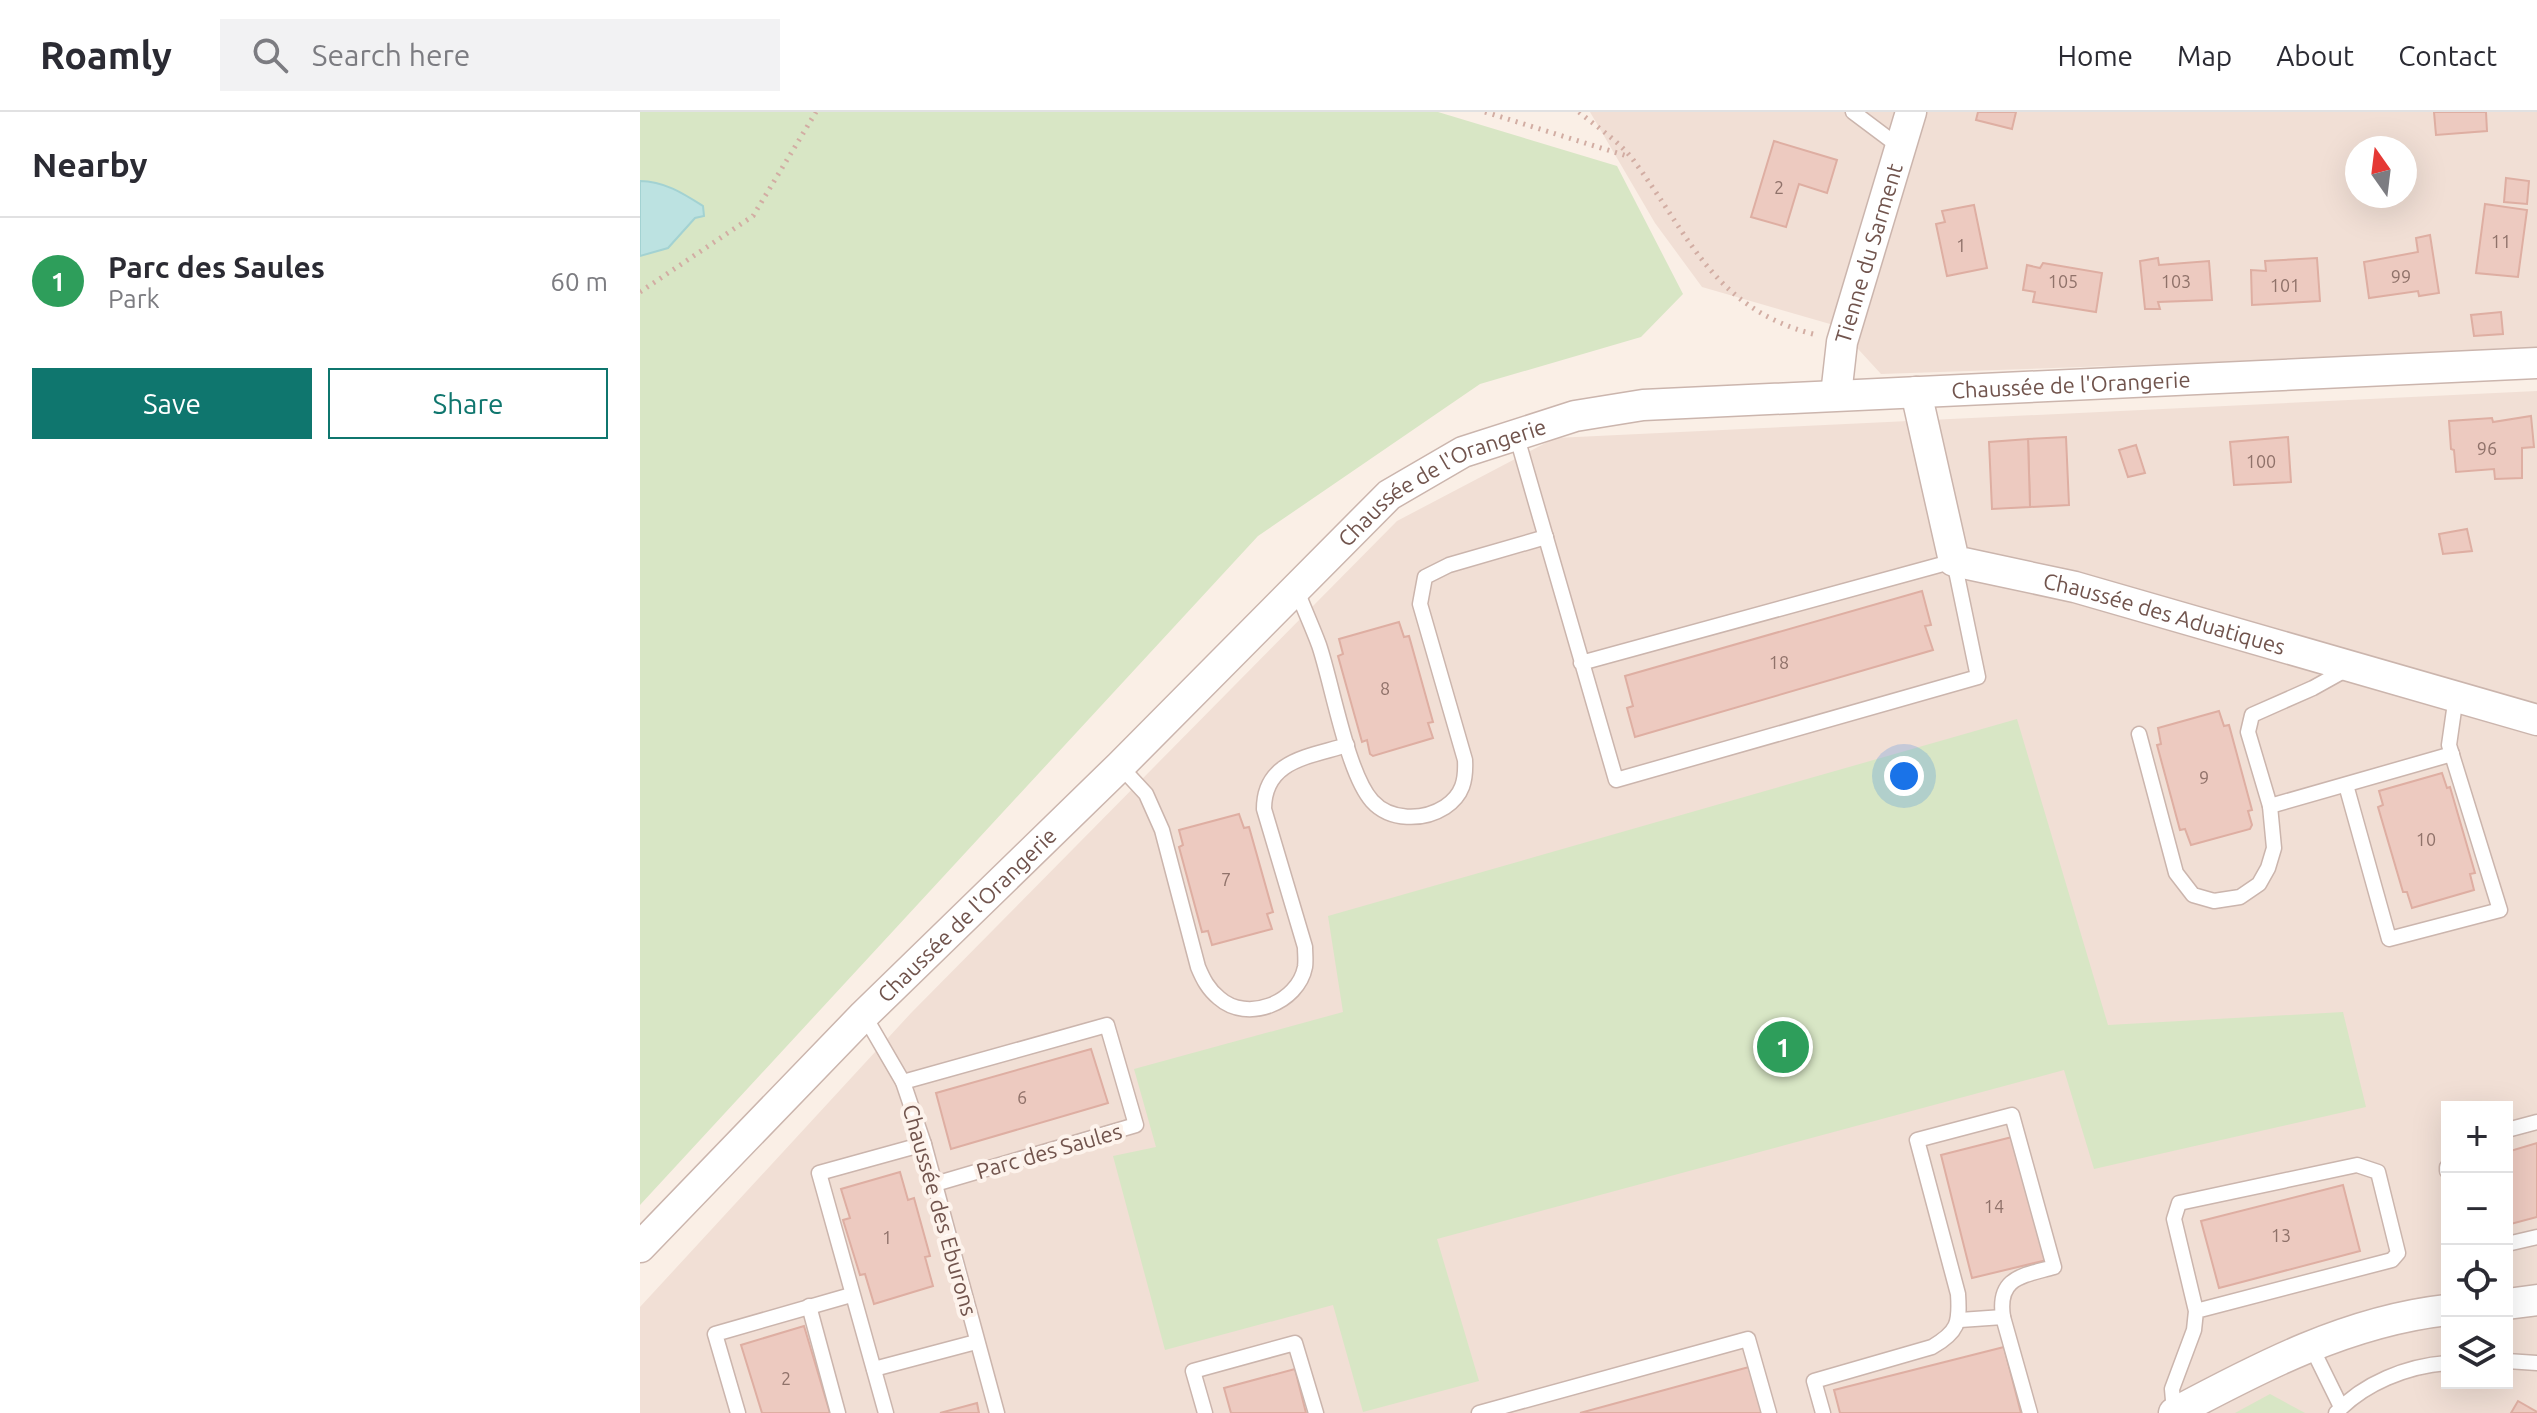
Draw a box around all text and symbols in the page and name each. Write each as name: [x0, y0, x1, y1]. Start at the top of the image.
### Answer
search box: [220, 19, 780, 91]
icon: search: [248, 33, 292, 77]
text: Roamly: [40, 34, 172, 76]
text: Search here: [312, 38, 470, 72]
text: Home: [2058, 40, 2133, 71]
text: Map: [2177, 40, 2232, 71]
text: About: [2276, 40, 2354, 71]
text: Contact: [2398, 40, 2497, 71]
north arrow: [2345, 136, 2417, 208]
text: Nearby: [32, 145, 147, 183]
street label: Tienne du Sarment: [1829, 160, 1907, 346]
house number: 2: [1774, 177, 1784, 197]
house number: 11: [2491, 231, 2511, 251]
house number: 1: [1956, 235, 1966, 255]
text: Parc des Saules: [108, 250, 325, 284]
house number: 99: [2391, 266, 2411, 286]
text: 1: [51, 267, 65, 296]
text: 60 m: [550, 267, 608, 296]
house number: 105: [2048, 271, 2078, 291]
house number: 103: [2161, 271, 2191, 291]
house number: 101: [2270, 275, 2300, 295]
text: Park: [108, 284, 160, 313]
street label: Chaussée de l'Orangerie: [1951, 366, 2191, 402]
button: Save: [32, 368, 312, 439]
button: Share: [328, 368, 608, 439]
street label: Chaussée de l'Orangerie: [1333, 413, 1549, 551]
house number: 96: [2477, 438, 2497, 458]
house number: 100: [2246, 451, 2276, 471]
street label: Chaussée des Aduatiques: [2041, 568, 2288, 659]
house number: 18: [1769, 652, 1789, 672]
house number: 8: [1380, 678, 1390, 698]
your location: [1884, 756, 1924, 796]
house number: 9: [2199, 767, 2209, 787]
street label: Chaussée de l'Orangerie: [872, 822, 1061, 1007]
house number: 10: [2416, 829, 2436, 849]
house number: 7: [1221, 869, 1231, 889]
pin: 1: [1757, 1017, 1809, 1077]
house number: 6: [1017, 1087, 1027, 1107]
street label: Chaussée des Eburons: [898, 1101, 983, 1319]
map controls: [2441, 1101, 2513, 1389]
button: +: [2441, 1101, 2513, 1173]
street label: Parc des Saules: [973, 1118, 1125, 1183]
button: −: [2441, 1173, 2513, 1245]
house number: 14: [1984, 1196, 2004, 1216]
house number: 13: [2271, 1225, 2291, 1245]
house number: 1: [882, 1227, 892, 1247]
button: locate: [2441, 1245, 2513, 1317]
button: layers: [2441, 1317, 2513, 1389]
house number: 2: [781, 1368, 791, 1388]

